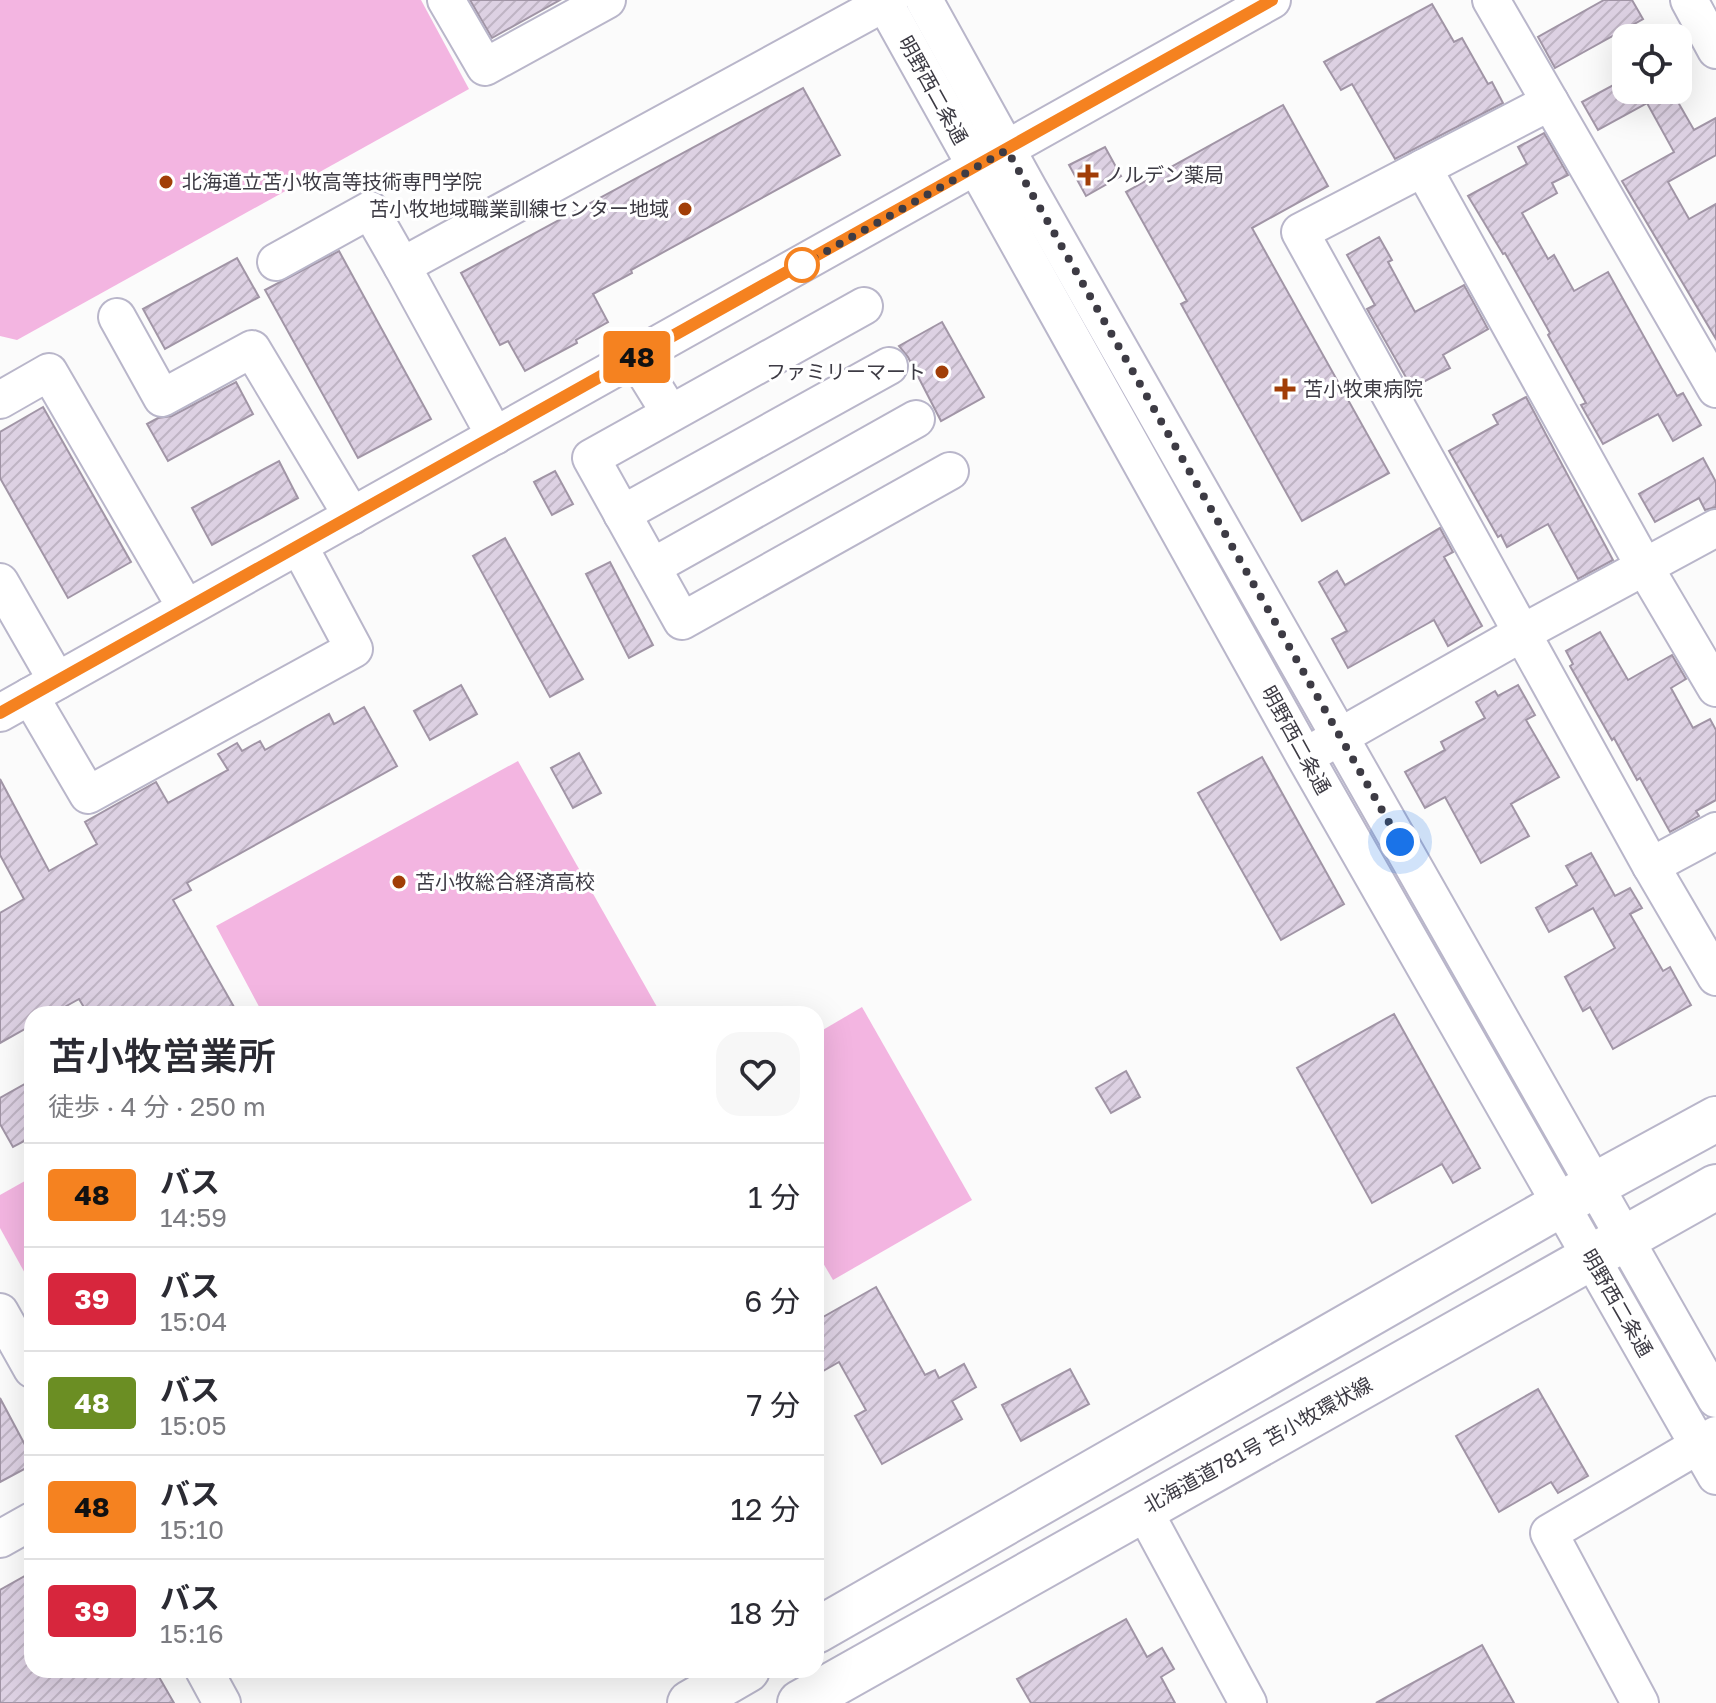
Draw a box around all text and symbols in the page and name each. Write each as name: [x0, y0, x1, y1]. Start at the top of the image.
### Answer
map controls: [1612, 24, 1692, 104]
button: locate: [1612, 24, 1692, 104]
street label: 明野西二条通: [894, 31, 973, 148]
place label: ノルデン薬局: [1104, 162, 1224, 186]
marker: ノルデン薬局: [1079, 166, 1097, 184]
place label: 北海道立苫小牧高等技術専門学院: [182, 169, 482, 193]
marker: 北海道立苫小牧高等技術専門学院: [157, 173, 175, 191]
place label: 苫小牧地域職業訓練センター地域: [369, 196, 669, 220]
marker: 苫小牧地域職業訓練センター地域: [676, 200, 694, 218]
unlabelled marker: [785, 248, 819, 282]
line badge: 48: [601, 331, 673, 383]
text: 48: [619, 340, 655, 373]
place label: ファミリーマート: [766, 359, 926, 383]
marker: ファミリーマート: [933, 363, 951, 381]
place label: 苫小牧東病院: [1303, 376, 1423, 400]
marker: 苫小牧東病院: [1274, 378, 1296, 400]
street label: 明野西二条通: [1257, 681, 1336, 798]
your location: [1380, 822, 1420, 862]
place label: 苫小牧総合経済高校: [415, 869, 595, 893]
marker: 苫小牧総合経済高校: [390, 873, 408, 891]
button: heart: [716, 1032, 800, 1116]
text: 苫小牧営業所: [48, 1033, 276, 1078]
text: 徒歩 · 4 分 · 250 m: [48, 1091, 266, 1122]
text: バス: [160, 1164, 220, 1200]
text: 48: [74, 1178, 110, 1211]
text: 1 分: [748, 1179, 800, 1215]
text: 14:59: [160, 1202, 227, 1233]
street label: 明野西二条通: [1577, 1245, 1658, 1360]
text: バス: [160, 1268, 220, 1304]
text: 39: [75, 1282, 109, 1315]
text: 6 分: [744, 1283, 800, 1319]
text: 15:04: [160, 1306, 227, 1337]
street label: 北海道道781号 苫小牧環状線: [1139, 1371, 1376, 1517]
text: バス: [160, 1372, 220, 1408]
text: 48: [74, 1386, 110, 1419]
text: 7 分: [747, 1387, 800, 1423]
text: 15:05: [160, 1410, 227, 1441]
text: バス: [160, 1476, 220, 1512]
text: 48: [74, 1490, 110, 1523]
text: 12 分: [731, 1491, 800, 1527]
text: 15:10: [160, 1514, 224, 1545]
text: バス: [160, 1580, 220, 1616]
text: 39: [75, 1594, 109, 1627]
text: 18 分: [730, 1595, 800, 1631]
text: 15:16: [160, 1618, 224, 1649]

